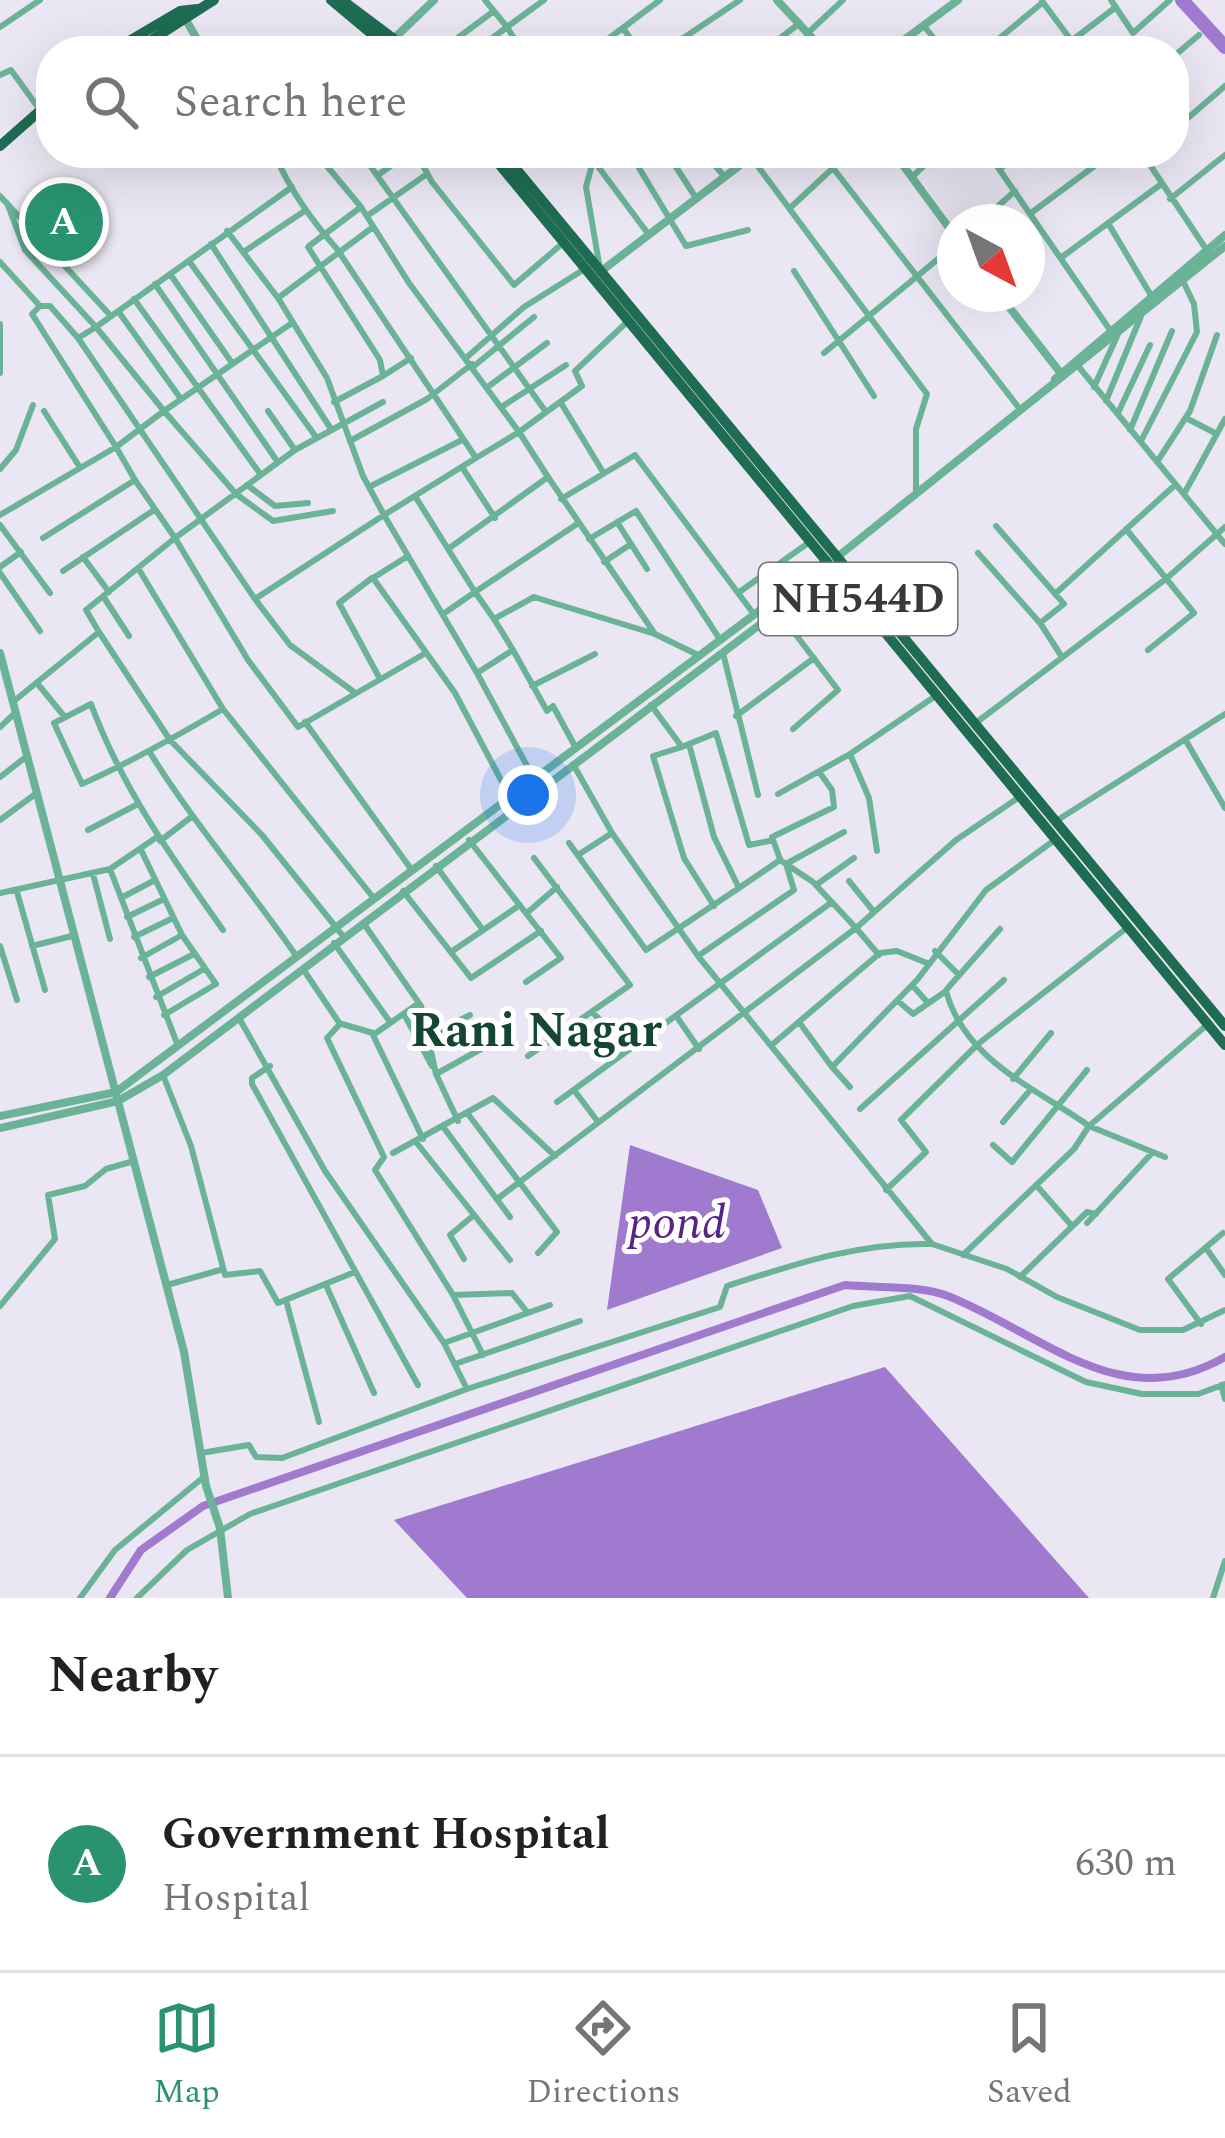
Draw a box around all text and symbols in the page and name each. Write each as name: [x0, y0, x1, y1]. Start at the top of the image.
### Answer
search box: [36, 36, 1189, 168]
text: Search here: [174, 68, 407, 137]
icon: search: [78, 69, 144, 135]
pin: A: [25, 177, 103, 267]
north arrow: [937, 204, 1045, 312]
road number: NH544D: [759, 563, 957, 635]
your location: [498, 765, 558, 825]
district label: Rani Nagar: [410, 995, 663, 1068]
water label: pond: [626, 1187, 726, 1260]
text: Nearby: [48, 1637, 217, 1715]
text: Government Hospital: [162, 1800, 610, 1869]
text: A: [72, 1834, 102, 1893]
text: 630 m: [1075, 1834, 1177, 1893]
text: Hospital: [162, 1869, 310, 1928]
tab: Map: [153, 1995, 220, 2117]
tab: Directions: [526, 1995, 680, 2117]
tab: Saved: [987, 1995, 1072, 2117]

